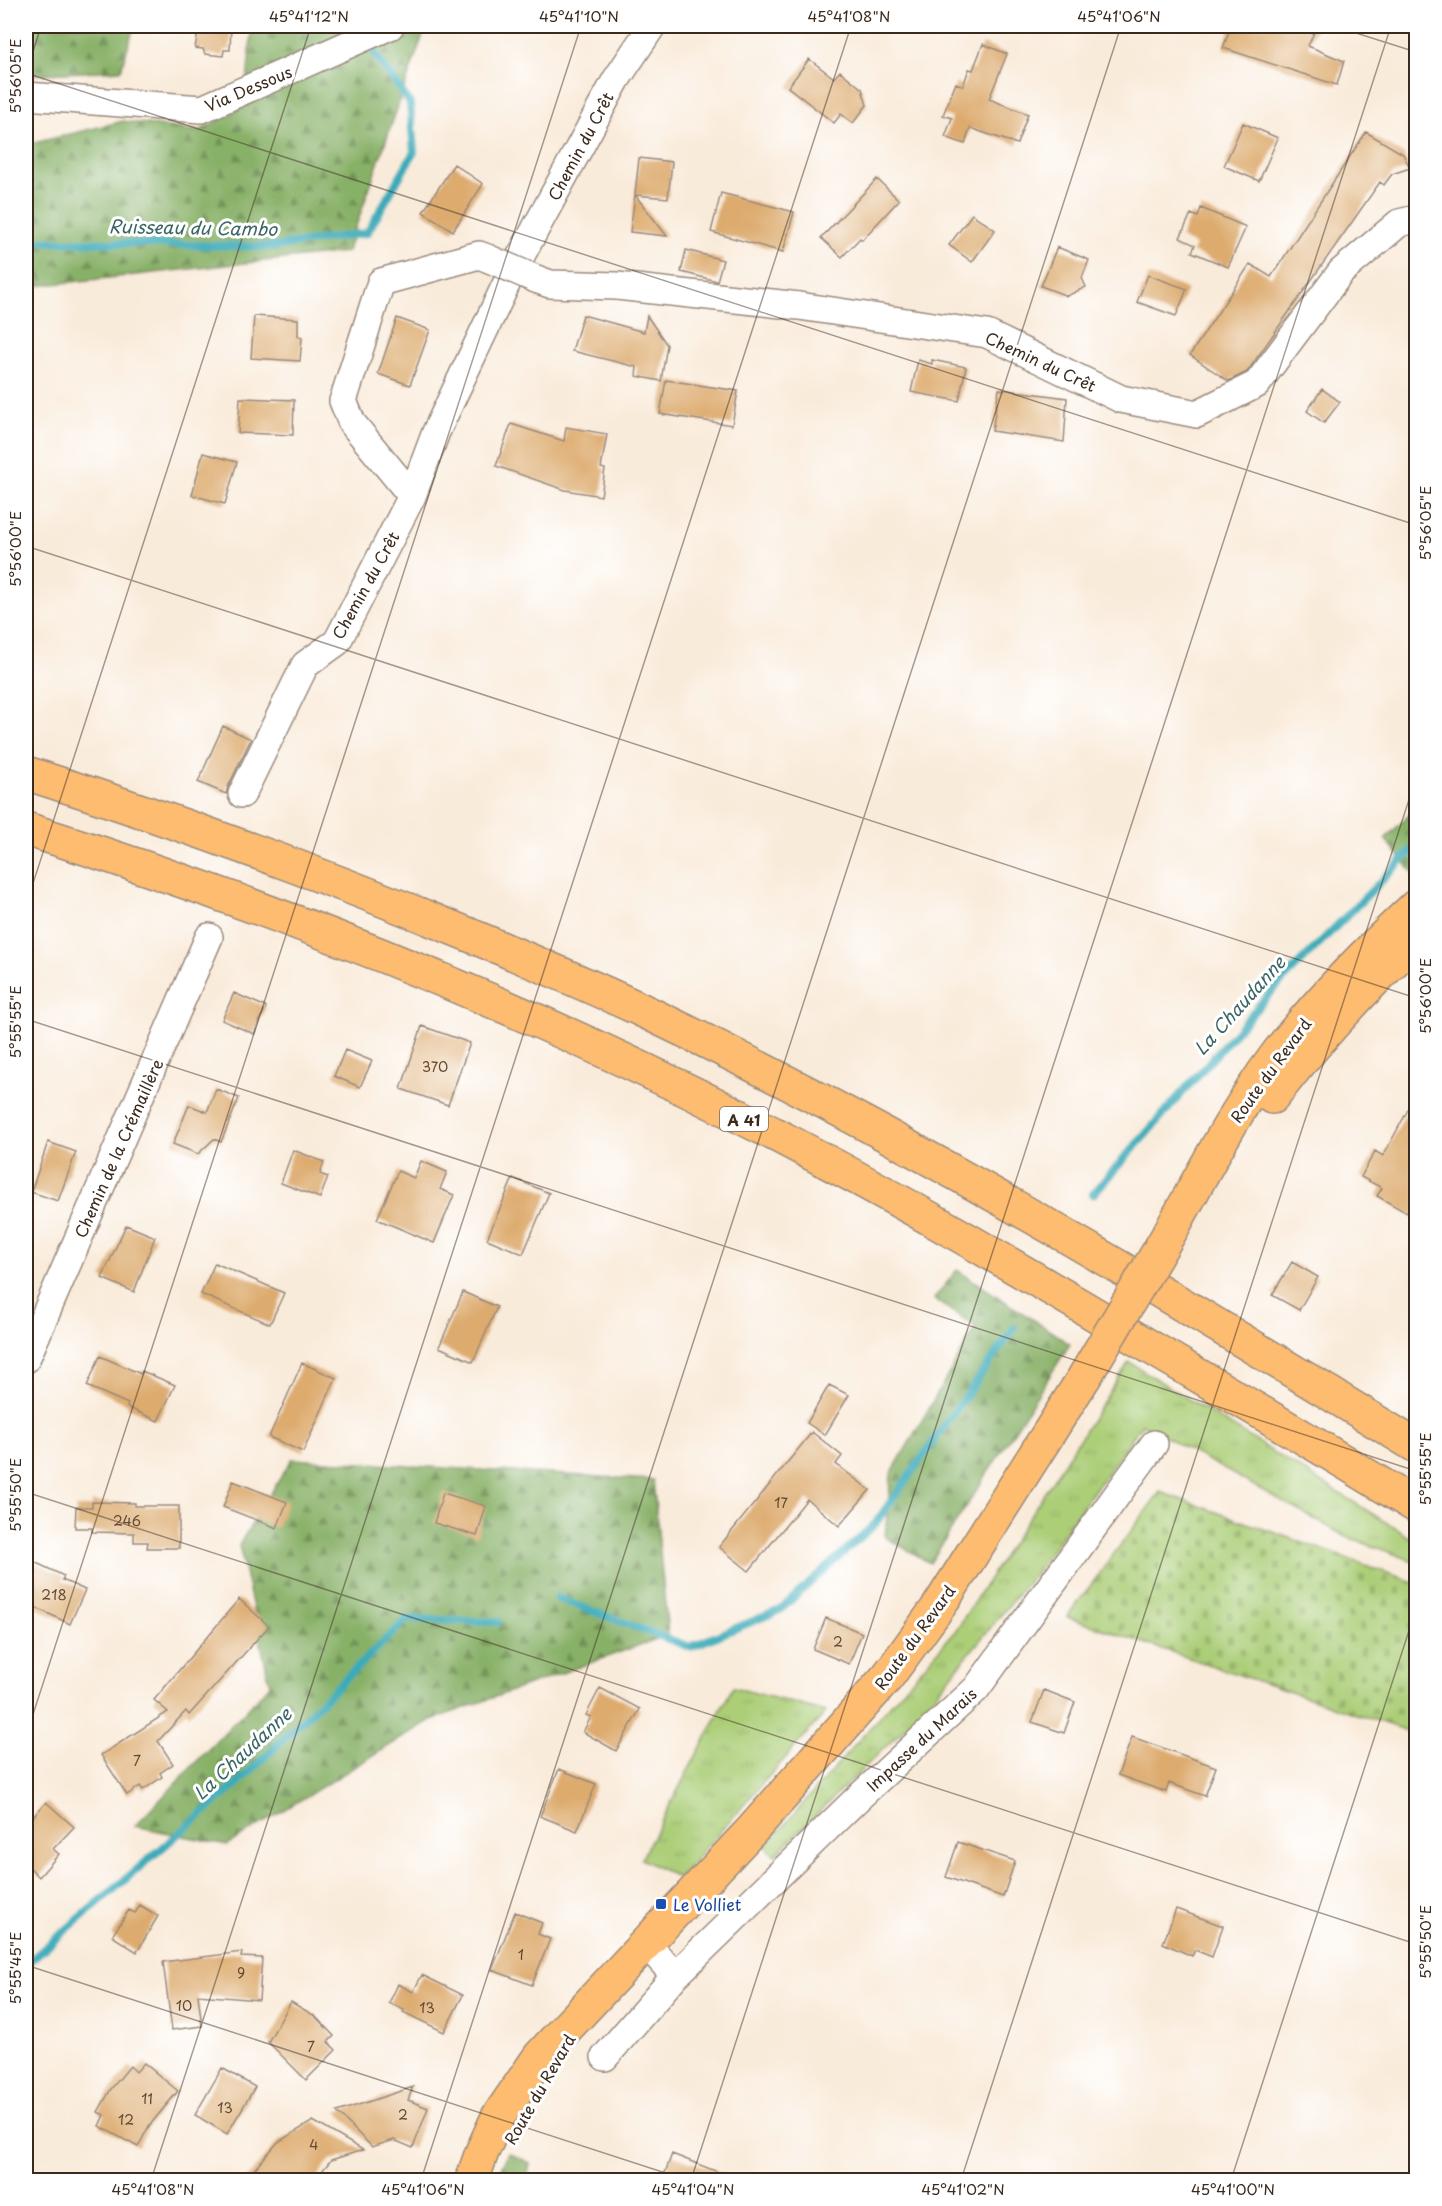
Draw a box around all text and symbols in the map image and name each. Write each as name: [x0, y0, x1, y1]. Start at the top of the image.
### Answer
text: 45°41'12"N: [269, 4, 349, 27]
text: 45°41'10"N: [539, 4, 619, 27]
text: 45°41'08"N: [808, 4, 890, 27]
text: 45°41'06"N: [1077, 4, 1161, 27]
text: 5°56'05"E: [3, 39, 26, 113]
street label: Via Dessous: [201, 59, 295, 117]
street label: Chemin du Crêt: [541, 87, 619, 204]
water label: Ruisseau du Cambo: [109, 212, 278, 242]
street label: Chemin du Crêt: [982, 325, 1101, 397]
text: 5°56'05"E: [1413, 486, 1436, 560]
text: 5°56'00"E: [3, 511, 26, 587]
street label: Chemin du Crêt: [326, 526, 405, 643]
water label: La Chaudanne: [1187, 949, 1292, 1061]
text: 5°56'00"E: [1413, 958, 1436, 1034]
text: 5°55'55"E: [3, 985, 26, 1059]
street label: Route du Revard: [1224, 1012, 1316, 1127]
street label: Chemin de la Crémaillère: [68, 1054, 168, 1241]
house number: 370: [422, 1056, 448, 1077]
road number: A 41: [720, 1107, 768, 1131]
text: 5°55'55"E: [1413, 1432, 1436, 1506]
text: 5°55'50"E: [3, 1458, 26, 1532]
house number: 17: [774, 1492, 788, 1513]
house number: 246: [113, 1510, 141, 1531]
street label: Route du Revard: [868, 1579, 960, 1694]
house number: 218: [41, 1584, 67, 1605]
house number: 2: [833, 1631, 843, 1652]
street label: Impasse du Marais: [861, 1682, 981, 1796]
water label: La Chaudanne: [187, 1700, 298, 1806]
house number: 7: [133, 1750, 141, 1771]
place label: Le Volliet: [673, 1892, 742, 1916]
marker: Le Volliet: [654, 1897, 668, 1911]
text: 5°55'50"E: [1413, 1905, 1436, 1979]
text: 5°55'45"E: [3, 1932, 26, 2004]
house number: 1: [518, 1944, 524, 1965]
house number: 9: [237, 1962, 245, 1983]
house number: 10: [176, 1995, 192, 2016]
house number: 13: [419, 1997, 435, 2018]
street label: Route du Revard: [498, 2029, 581, 2149]
house number: 7: [307, 2036, 315, 2057]
house number: 11: [141, 2088, 153, 2109]
house number: 13: [217, 2097, 233, 2118]
house number: 2: [398, 2104, 408, 2125]
house number: 12: [118, 2109, 134, 2130]
house number: 4: [309, 2134, 319, 2155]
text: 45°41'08"N: [112, 2177, 194, 2200]
text: 45°41'06"N: [381, 2177, 465, 2200]
text: 45°41'04"N: [651, 2177, 735, 2200]
text: 45°41'02"N: [921, 2177, 1005, 2200]
text: 45°41'00"N: [1191, 2177, 1275, 2200]

